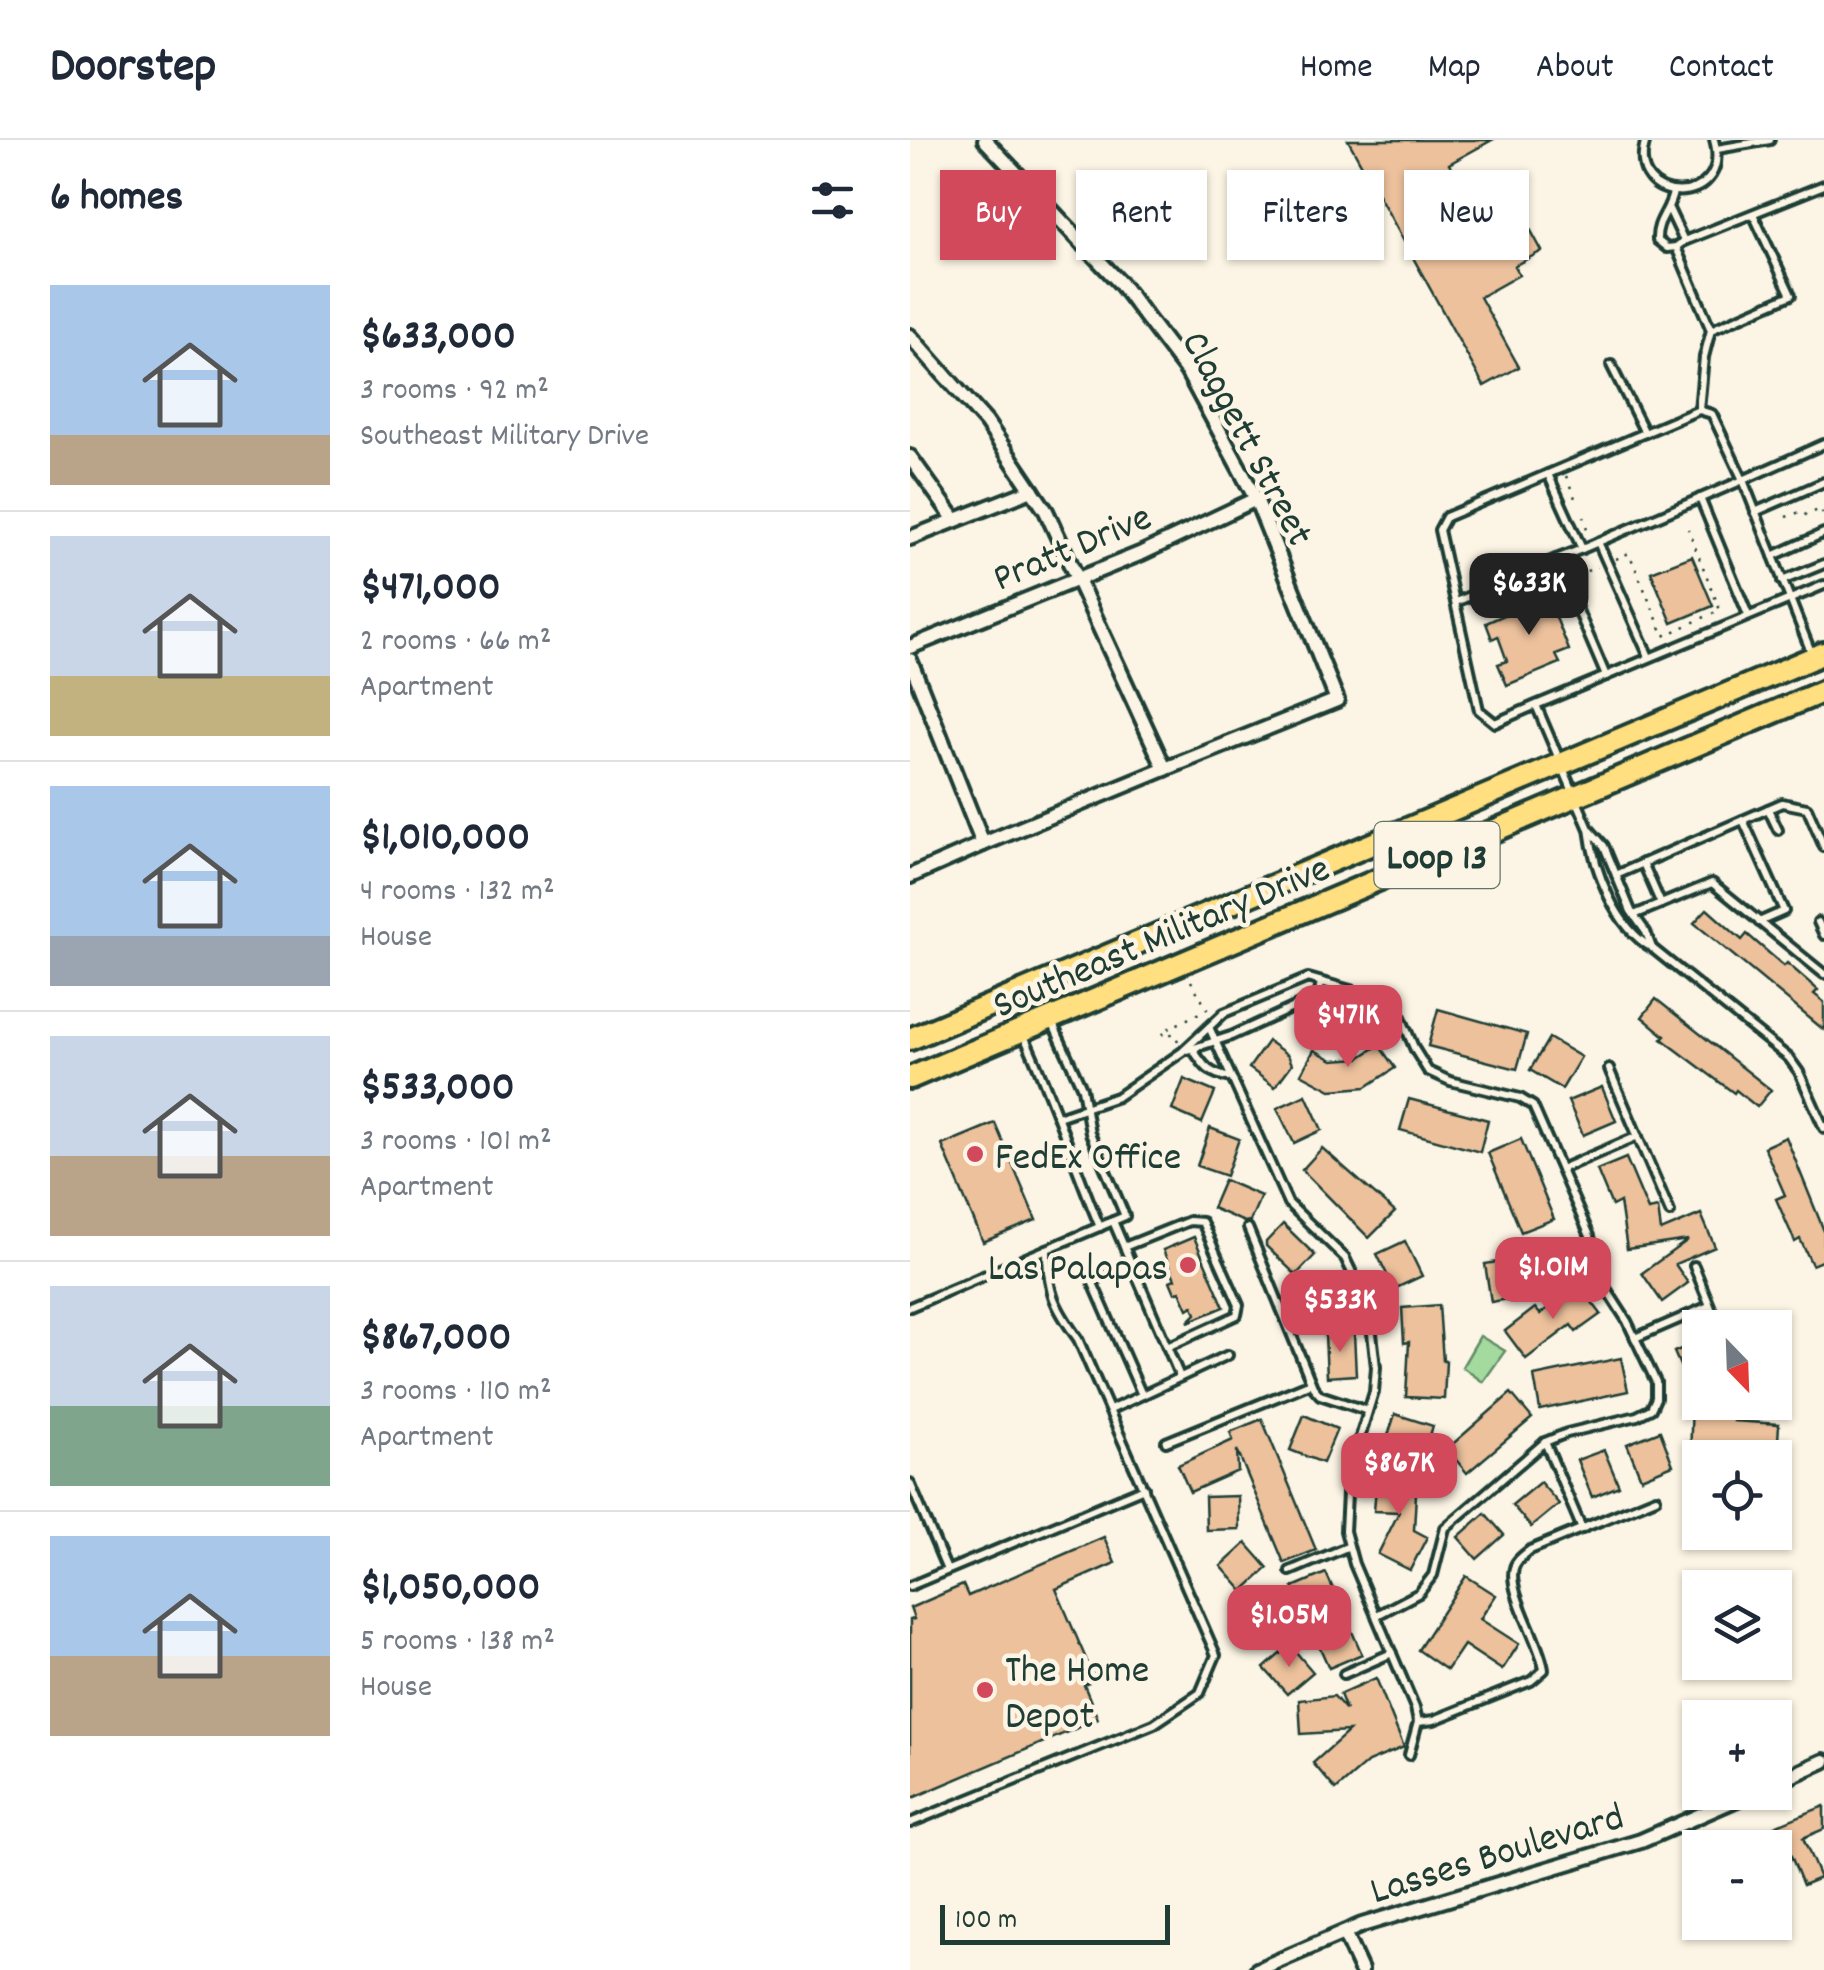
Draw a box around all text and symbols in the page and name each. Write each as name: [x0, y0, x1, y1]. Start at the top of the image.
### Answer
text: Doorstep: [50, 35, 216, 104]
text: Home: [1300, 44, 1373, 94]
text: Map: [1428, 44, 1481, 94]
text: About: [1536, 44, 1614, 94]
text: Contact: [1669, 44, 1774, 94]
text: 6 homes: [50, 170, 183, 230]
chip: Buy: [940, 170, 1056, 260]
chip: Rent: [1076, 170, 1207, 260]
chip: Filters: [1227, 170, 1384, 260]
chip: New: [1404, 170, 1529, 260]
icon: filters: [805, 173, 860, 228]
text: $633,000: [360, 309, 516, 369]
street label: Claggett Street: [1164, 322, 1325, 558]
icon: home: [130, 325, 250, 445]
text: 3 rooms · 92 m²: [360, 369, 549, 415]
text: Southeast Military Drive: [360, 415, 649, 461]
street label: Pratt Drive: [985, 492, 1162, 610]
pin: $633K: [1459, 553, 1599, 638]
text: $471,000: [360, 560, 501, 620]
text: $633K: [1491, 562, 1567, 608]
icon: home: [130, 576, 250, 696]
text: 2 rooms · 66 m²: [360, 620, 551, 666]
text: Apartment: [360, 666, 494, 712]
text: $1,010,000: [360, 810, 530, 870]
road number: Loop 13: [1374, 822, 1500, 888]
icon: home: [130, 826, 250, 946]
street label: Southeast Military Drive: [985, 843, 1340, 1037]
text: 4 rooms · 132 m²: [360, 870, 555, 916]
text: House: [360, 916, 432, 962]
pin: $471K: [1278, 985, 1418, 1070]
text: $471K: [1316, 994, 1380, 1040]
text: $533,000: [360, 1060, 515, 1120]
icon: home: [130, 1076, 250, 1196]
text: 3 rooms · 101 m²: [360, 1120, 552, 1166]
place label: FedEx Office: [995, 1132, 1181, 1189]
marker: FedEx Office: [964, 1143, 986, 1165]
text: Apartment: [360, 1166, 494, 1212]
pin: $1.01M: [1472, 1237, 1634, 1322]
place label: Las Palapas: [988, 1243, 1168, 1300]
text: $1.01M: [1517, 1246, 1589, 1292]
marker: Las Palapas: [1177, 1254, 1199, 1276]
pin: $533K: [1270, 1270, 1410, 1355]
text: $533K: [1303, 1279, 1377, 1325]
text: $867,000: [360, 1310, 511, 1370]
north arrow: [1682, 1310, 1792, 1420]
map controls: [1682, 1310, 1792, 1940]
icon: home: [130, 1326, 250, 1446]
text: 3 rooms · 110 m²: [360, 1370, 552, 1416]
text: Apartment: [360, 1416, 494, 1462]
pin: $867K: [1329, 1433, 1469, 1518]
button: locate: [1682, 1440, 1792, 1550]
text: $867K: [1363, 1442, 1435, 1488]
text: $1,050,000: [360, 1560, 540, 1620]
button: layers: [1682, 1570, 1792, 1680]
icon: home: [130, 1576, 250, 1696]
pin: $1.05M: [1208, 1585, 1370, 1670]
text: $1.05M: [1249, 1594, 1329, 1640]
text: 5 rooms · 138 m²: [360, 1620, 555, 1666]
place label: The Home Depot: [1005, 1645, 1149, 1748]
text: House: [360, 1666, 432, 1712]
marker: The Home Depot: [974, 1679, 996, 1701]
button: +: [1682, 1700, 1792, 1810]
street label: Lasses Boulevard: [1364, 1792, 1632, 1923]
button: −: [1682, 1830, 1792, 1940]
scale bar: [940, 1900, 1170, 1944]
text: 100 m: [955, 1902, 1017, 1942]

